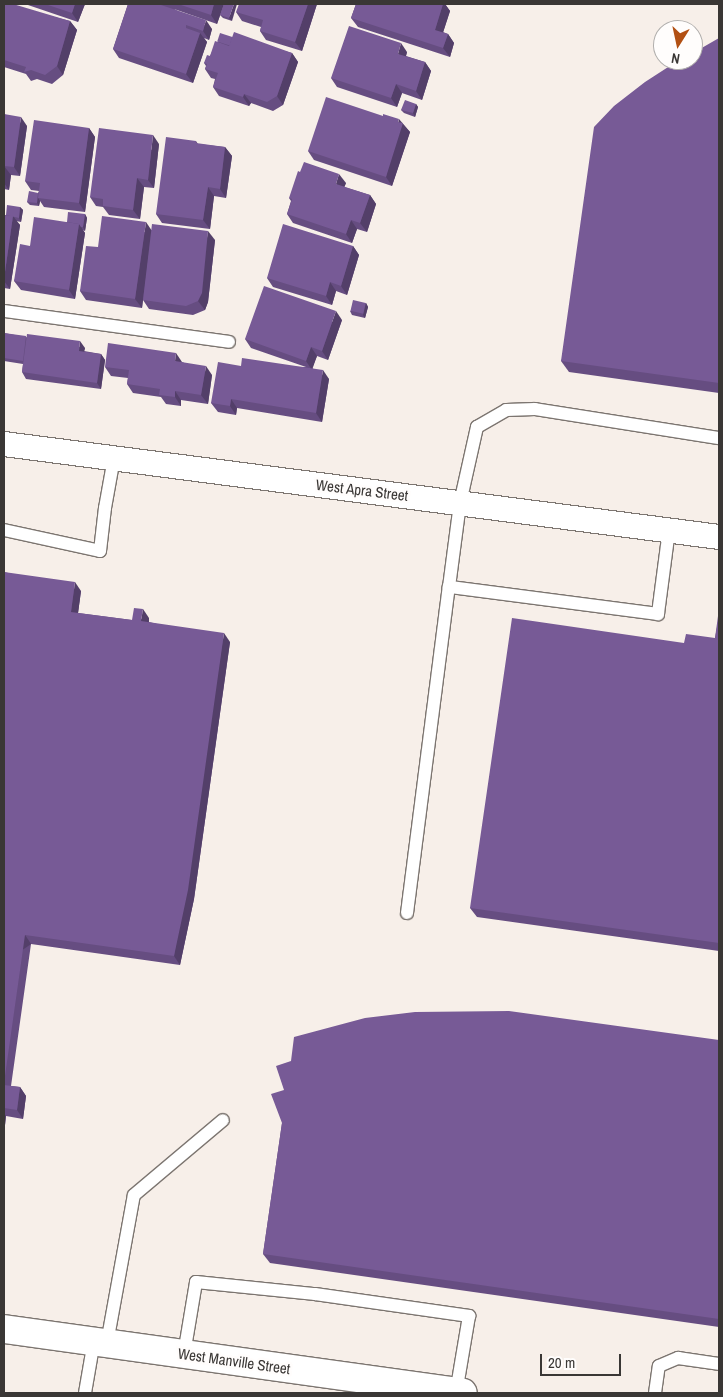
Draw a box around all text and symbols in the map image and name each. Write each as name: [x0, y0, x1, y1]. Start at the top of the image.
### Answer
north arrow: [653, 20, 703, 70]
text: N: [670, 49, 681, 68]
street label: West Apra Street: [315, 475, 409, 505]
street label: West Manville Street: [177, 1344, 291, 1378]
scale bar: [543, 1344, 624, 1376]
text: 20 m: [548, 1352, 575, 1373]

